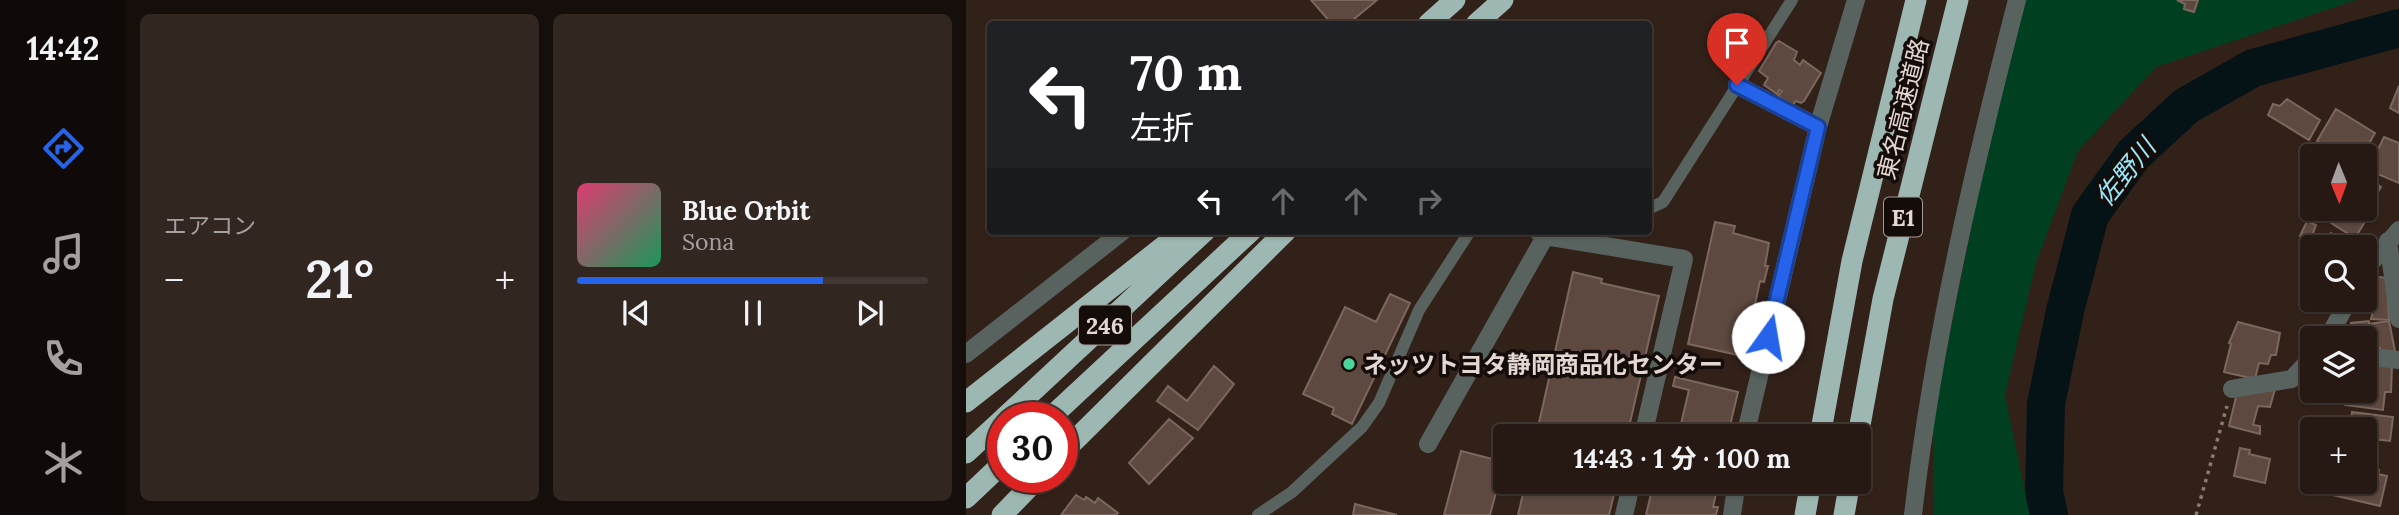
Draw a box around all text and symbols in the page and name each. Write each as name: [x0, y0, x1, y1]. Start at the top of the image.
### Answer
pin: [1707, 13, 1767, 85]
icon: arrive: [1718, 24, 1756, 62]
text: 14:42: [26, 28, 100, 69]
street label: 東名高速道路: [1871, 35, 1935, 183]
text: 70 m: [1130, 41, 1242, 103]
icon: left: [1015, 49, 1106, 140]
text: 左折: [1130, 107, 1194, 148]
icon: directions: [39, 124, 88, 173]
water label: 佐野川: [2088, 129, 2164, 213]
north arrow: [2300, 144, 2376, 220]
map controls: [2300, 144, 2377, 494]
icon: left: [1191, 182, 1229, 220]
icon: ahead: [1264, 182, 1302, 220]
icon: ahead: [1337, 182, 1375, 220]
icon: right: [1410, 182, 1448, 220]
text: Blue Orbit: [682, 194, 810, 227]
road number: E1: [1884, 198, 1922, 236]
text: エアコン: [164, 211, 256, 240]
text: Sona: [682, 227, 734, 256]
icon: music: [39, 229, 88, 278]
button: search: [2300, 235, 2377, 312]
text: 21°: [305, 246, 374, 312]
text: −: [164, 256, 184, 304]
text: +: [495, 256, 515, 304]
icon: previous: [617, 294, 655, 332]
icon: pause: [734, 294, 772, 332]
icon: next: [851, 294, 889, 332]
position arrow: [1731, 300, 1805, 374]
road number: 246: [1079, 306, 1131, 344]
button: layers: [2300, 326, 2377, 403]
icon: phone: [39, 334, 88, 383]
place label: ネッツトヨタ静岡商品化センター: [1363, 349, 1723, 380]
marker: ネッツトヨタ静岡商品化センター: [1341, 356, 1357, 372]
speed limit sign: 30: [987, 402, 1078, 493]
button: +: [2300, 417, 2377, 494]
icon: climate: [39, 438, 88, 487]
text: 14:43 · 1 分 · 100 m: [1574, 442, 1790, 475]

